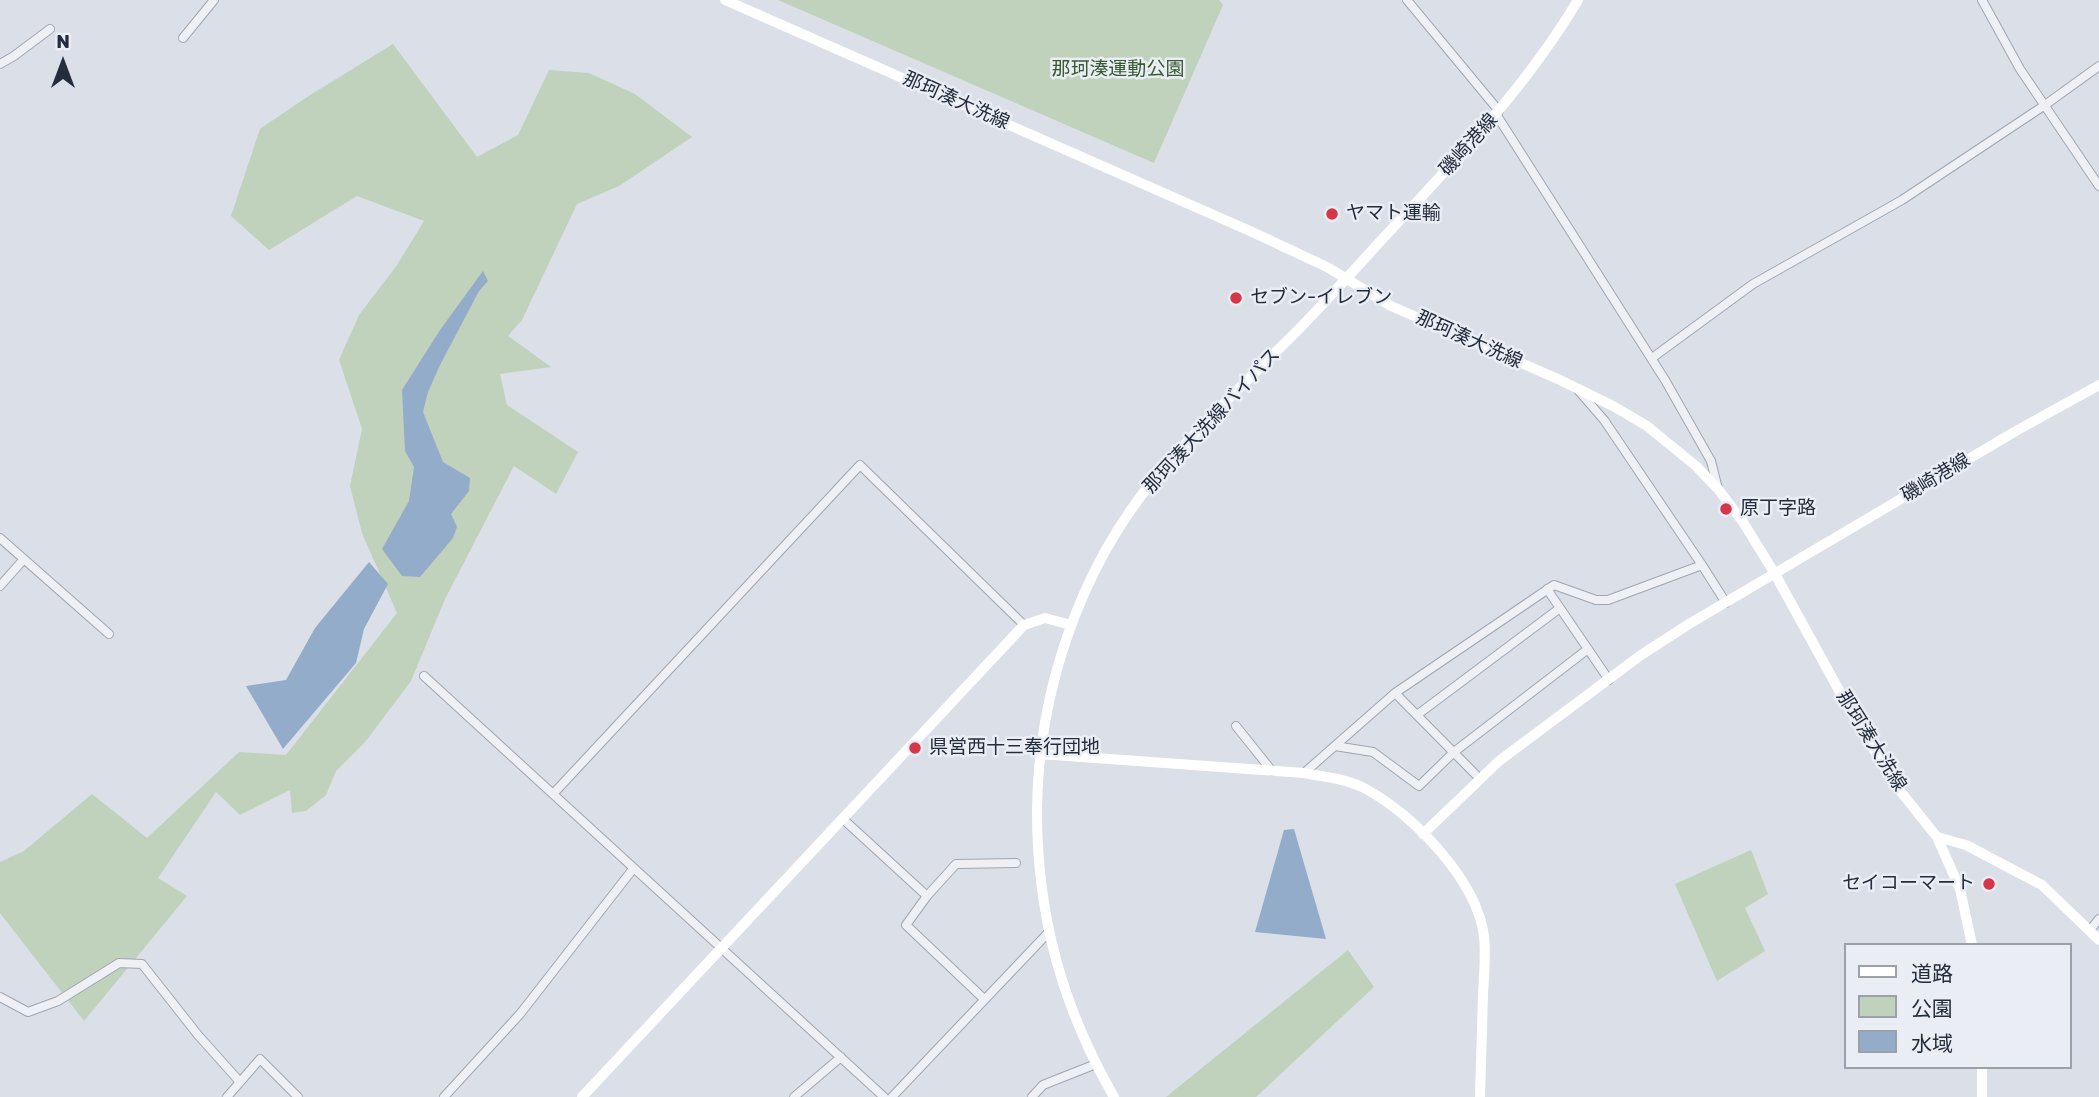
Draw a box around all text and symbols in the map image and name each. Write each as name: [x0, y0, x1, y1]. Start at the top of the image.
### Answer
north arrow: [28, 28, 98, 98]
text: N: [56, 30, 70, 53]
park label: 那珂湊運動公園: [1052, 59, 1184, 81]
street label: 那珂湊大洗線: [899, 67, 1013, 135]
street label: 磯崎港線: [1435, 109, 1503, 181]
place label: ヤマト運輸: [1346, 203, 1441, 225]
marker: ヤマト運輸: [1324, 206, 1340, 222]
place label: セブン-イレブン: [1250, 287, 1392, 309]
marker: セブン-イレブン: [1228, 290, 1244, 306]
street label: 那珂湊大洗線: [1412, 306, 1526, 374]
street label: 那珂湊大洗線バイパス: [1139, 344, 1285, 498]
street label: 磯崎港線: [1898, 449, 1974, 507]
place label: 原丁字路: [1740, 498, 1816, 520]
marker: 原丁字路: [1718, 501, 1734, 517]
street label: 那珂湊大洗線: [1831, 687, 1911, 795]
place label: 県営西十三奉行団地: [929, 737, 1100, 759]
marker: 県営西十三奉行団地: [907, 740, 923, 756]
place label: セイコーマート: [1842, 873, 1975, 895]
marker: セイコーマート: [1981, 876, 1997, 892]
legend: [1843, 943, 2071, 1069]
text: 道路: [1911, 961, 1953, 986]
text: 公園: [1911, 996, 1953, 1021]
text: 水域: [1911, 1031, 1953, 1056]

